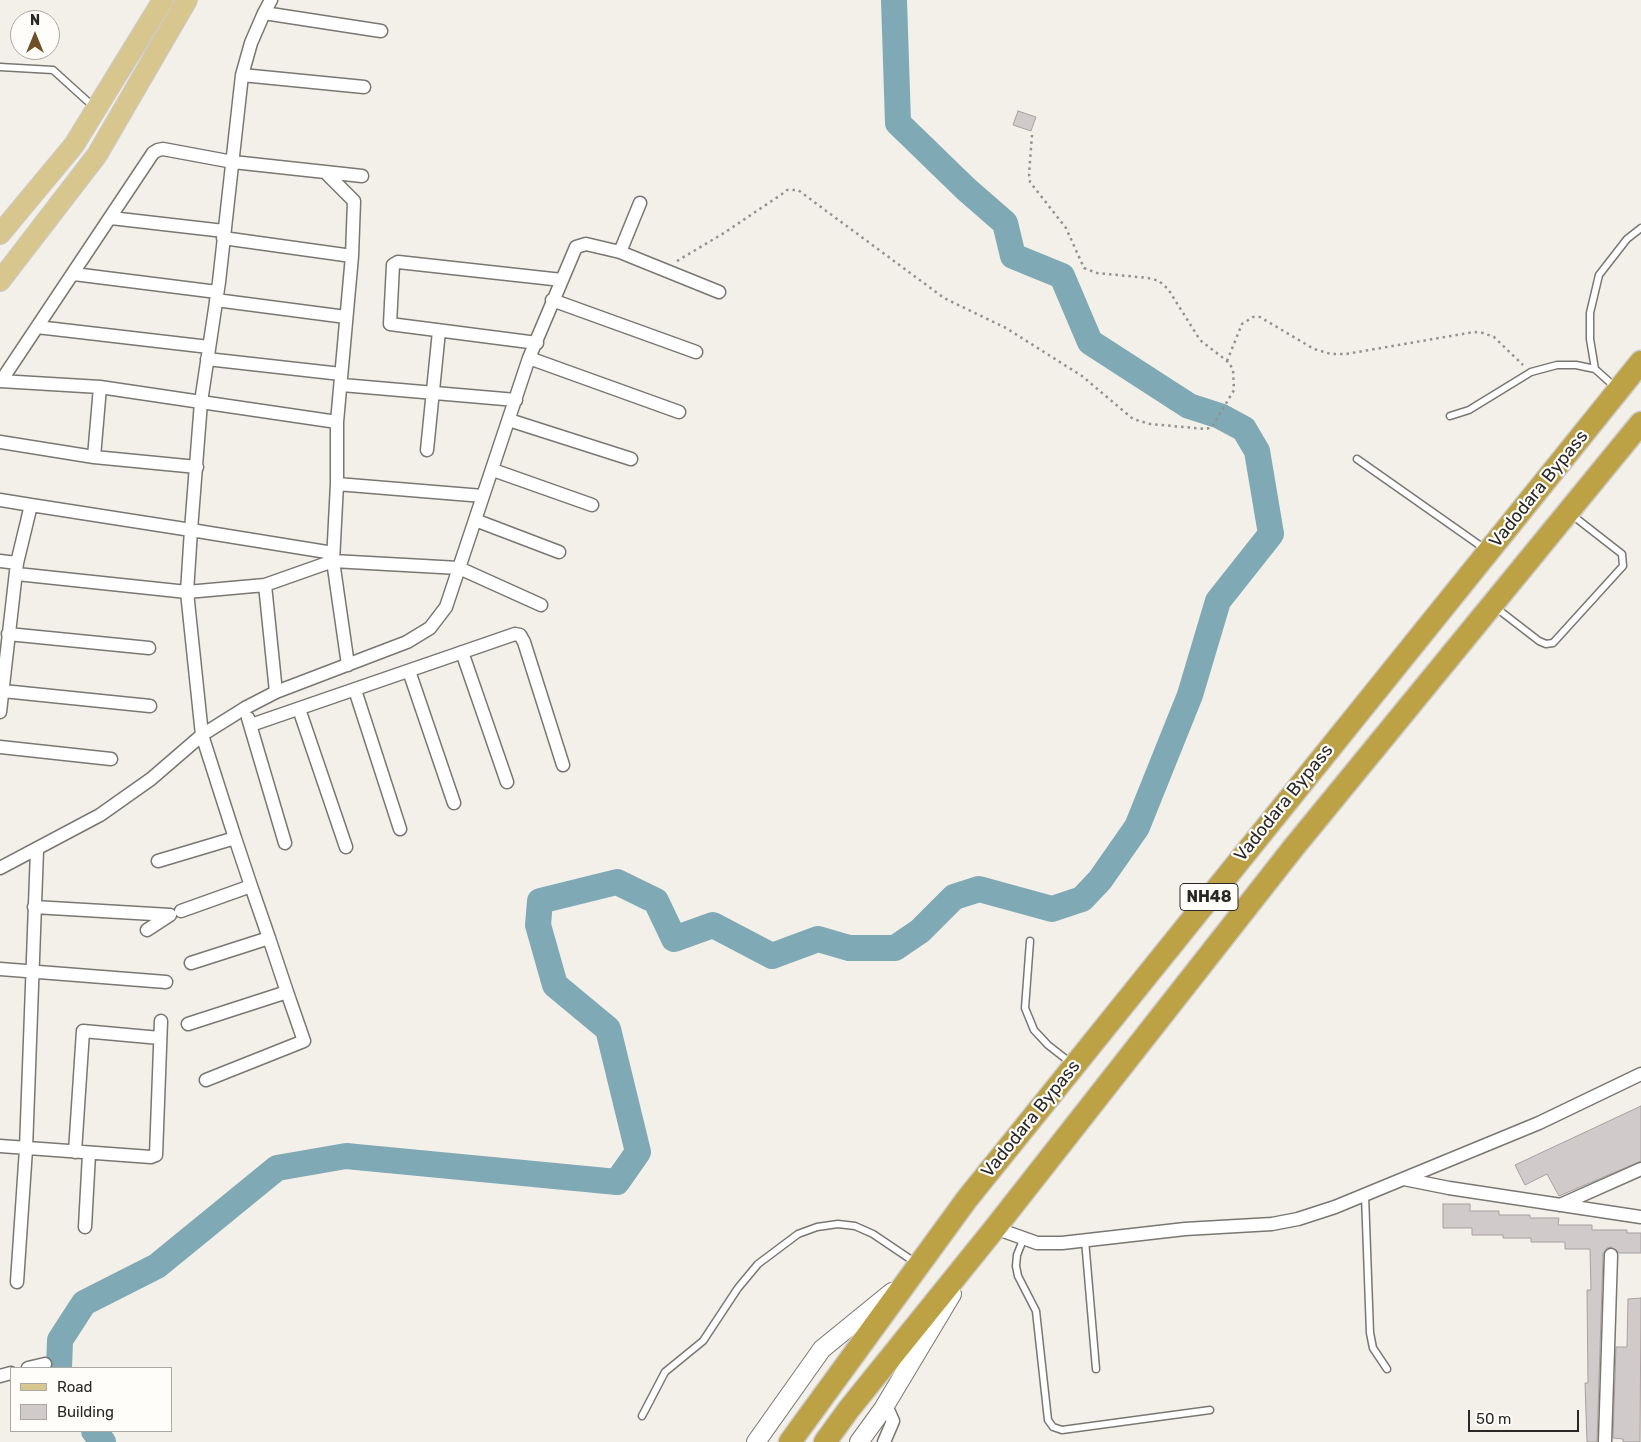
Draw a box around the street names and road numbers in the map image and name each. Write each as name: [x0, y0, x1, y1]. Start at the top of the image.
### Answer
street label: Vadodara Bypass: [1485, 426, 1593, 552]
street label: Vadodara Bypass: [1230, 740, 1338, 866]
road number: NH48: [1180, 884, 1238, 910]
street label: Vadodara Bypass: [977, 1056, 1085, 1182]

